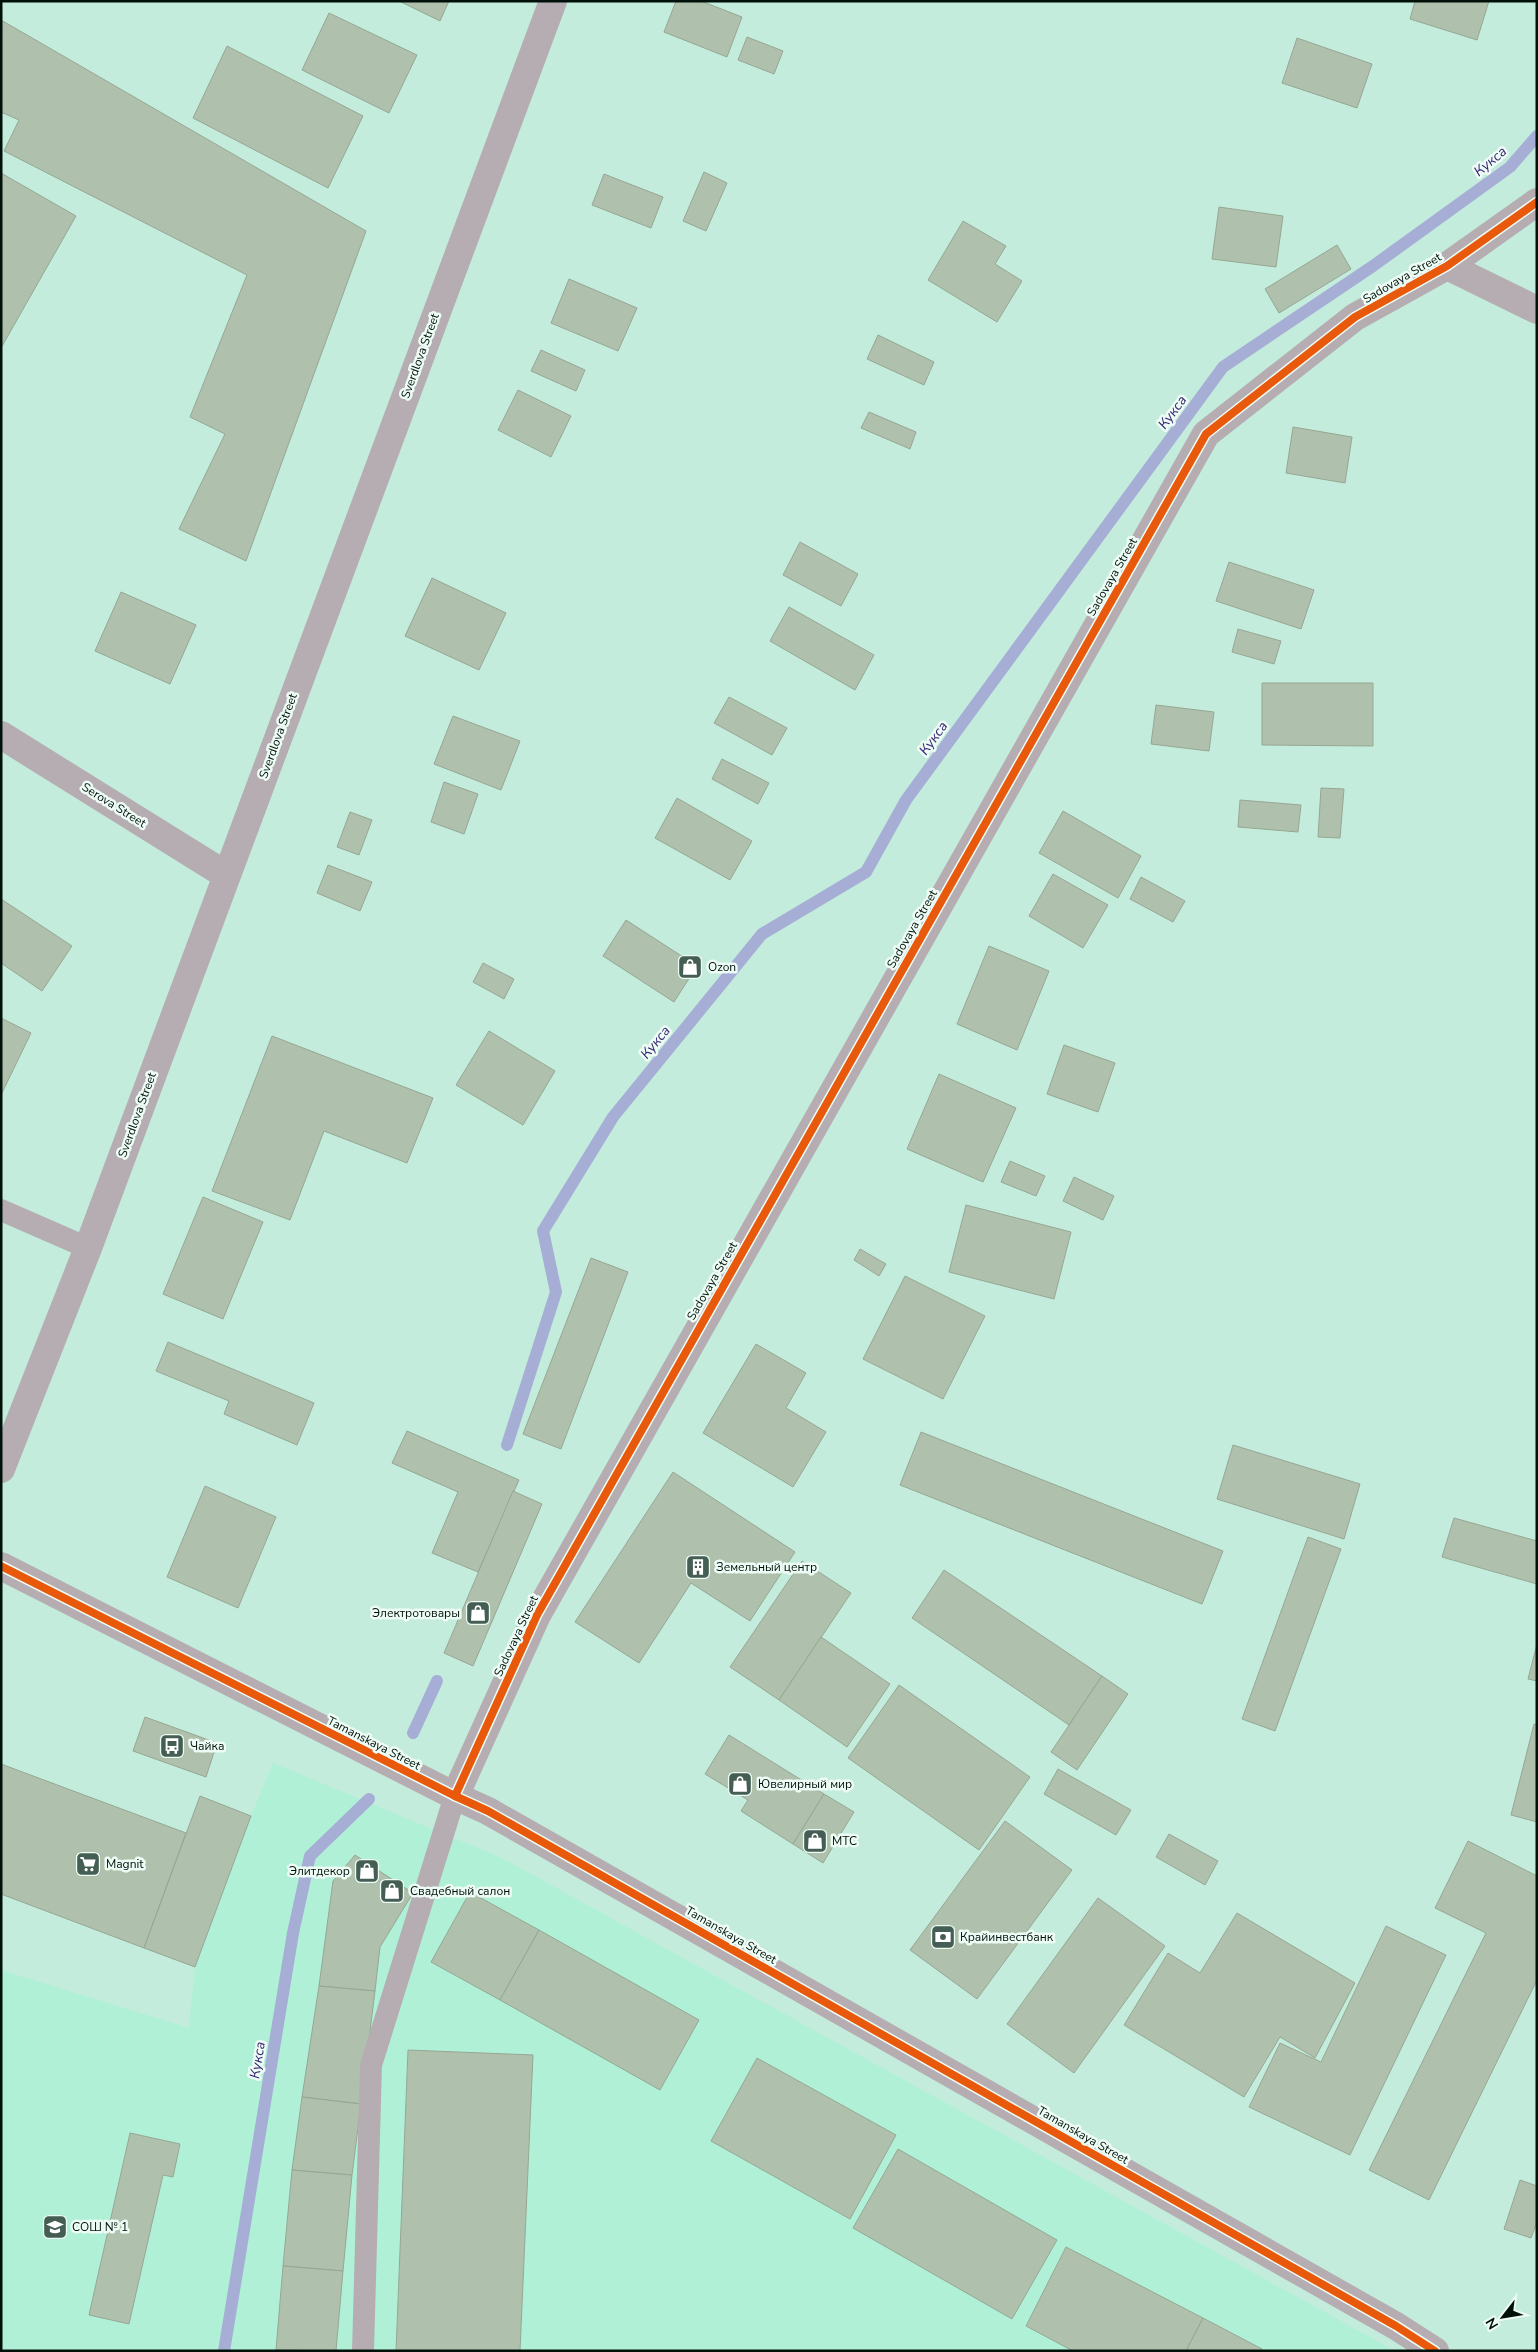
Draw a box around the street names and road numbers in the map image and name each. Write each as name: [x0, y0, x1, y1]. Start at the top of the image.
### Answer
street label: Sadovaya Street: [1360, 249, 1445, 307]
street label: Sverdlova Street: [397, 311, 443, 401]
street label: Sadovaya Street: [1083, 534, 1141, 619]
street label: Sverdlova Street: [255, 691, 301, 781]
street label: Serova Street: [79, 779, 150, 832]
street label: Sadovaya Street: [883, 886, 941, 971]
street label: Sverdlova Street: [114, 1070, 160, 1160]
street label: Sadovaya Street: [683, 1238, 741, 1323]
street label: Sadovaya Street: [490, 1592, 542, 1679]
street label: Tamanskaya Street: [325, 1713, 424, 1774]
street label: Tamanskaya Street: [683, 1902, 780, 1968]
street label: Tamanskaya Street: [1035, 2102, 1132, 2168]

